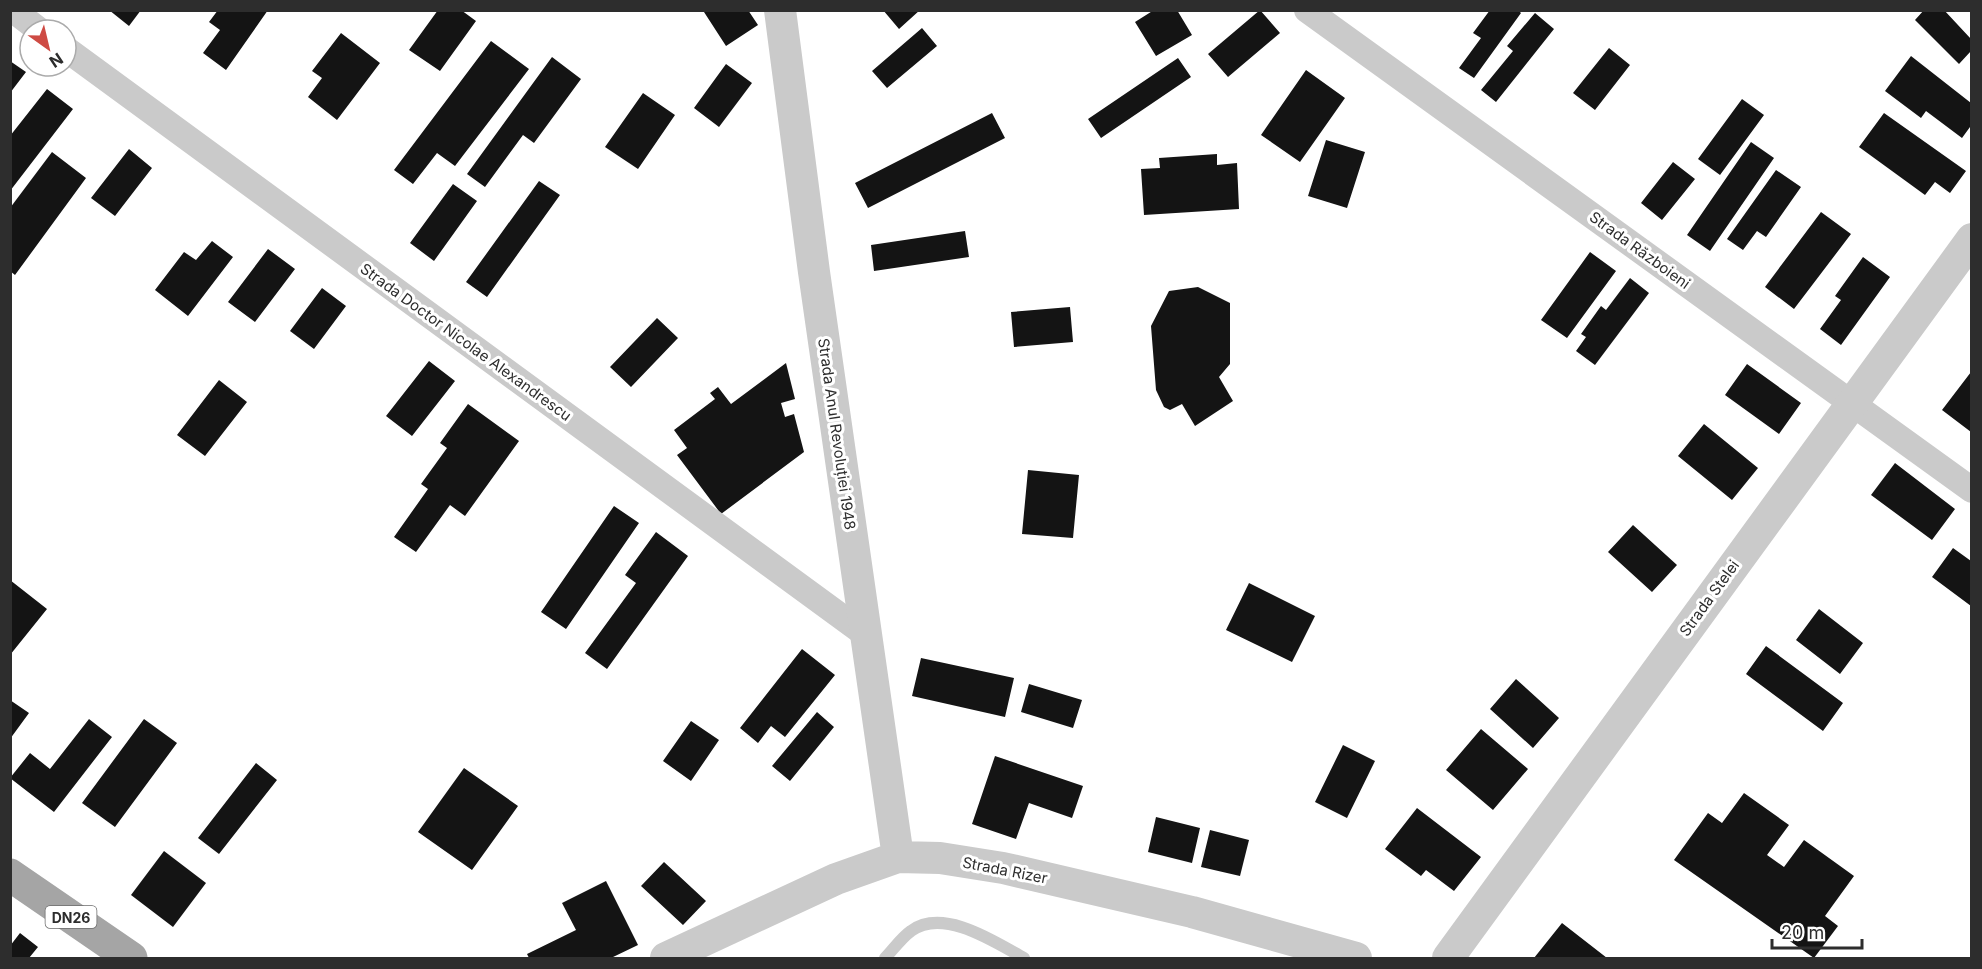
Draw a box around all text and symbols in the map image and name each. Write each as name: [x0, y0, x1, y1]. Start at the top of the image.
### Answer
north arrow: [18, 18, 78, 78]
text: N: [46, 49, 67, 72]
street label: Strada Războieni: [1586, 207, 1694, 293]
street label: Strada Doctor Nicolae Alexandrescu: [357, 259, 575, 425]
street label: Strada Anul Revoluției 1948: [814, 337, 860, 531]
street label: Strada Stelei: [1675, 556, 1743, 640]
street label: Strada Rizer: [961, 852, 1049, 888]
road number: DN26: [46, 906, 97, 928]
scale bar: [1772, 912, 1862, 950]
text: 20 m: [1781, 922, 1824, 943]

